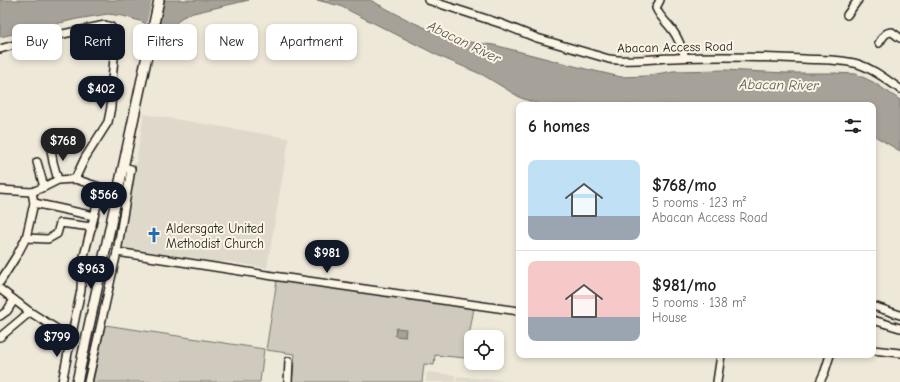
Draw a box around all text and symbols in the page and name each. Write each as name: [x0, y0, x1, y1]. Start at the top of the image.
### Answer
water label: Abacan River: [424, 17, 505, 68]
chip: Buy: [12, 24, 62, 60]
chip: Rent: [70, 24, 125, 60]
chip: Filters: [133, 24, 197, 60]
chip: New: [205, 24, 258, 60]
chip: Apartment: [266, 24, 357, 60]
street label: Abacan Access Road: [617, 38, 733, 56]
pin: $402: [77, 76, 125, 110]
water label: Abacan River: [738, 76, 820, 94]
text: $402: [87, 81, 115, 96]
icon: filters: [842, 115, 864, 137]
text: 6 homes: [528, 117, 590, 136]
pin: $768: [39, 128, 87, 162]
text: $768: [50, 133, 76, 148]
icon: home: [560, 176, 608, 224]
text: $768/mo: [652, 176, 717, 195]
pin: $566: [80, 182, 128, 216]
text: $566: [90, 187, 118, 202]
text: 5 rooms · 123 m²: [652, 195, 746, 210]
text: Abacan Access Road: [652, 210, 768, 225]
place label: Aldersgate United Methodist Church: [166, 221, 264, 251]
church icon: Aldersgate United Methodist Church: [145, 226, 163, 244]
pin: $981: [303, 240, 351, 274]
text: $981: [314, 245, 340, 260]
pin: $963: [67, 256, 115, 290]
text: $963: [77, 261, 105, 276]
text: $981/mo: [652, 276, 716, 295]
icon: home: [560, 277, 608, 325]
text: 5 rooms · 138 m²: [652, 295, 746, 310]
text: House: [652, 310, 687, 325]
pin: $799: [33, 324, 81, 358]
text: $799: [43, 329, 71, 344]
map controls: [464, 330, 504, 370]
button: locate: [464, 330, 504, 370]

